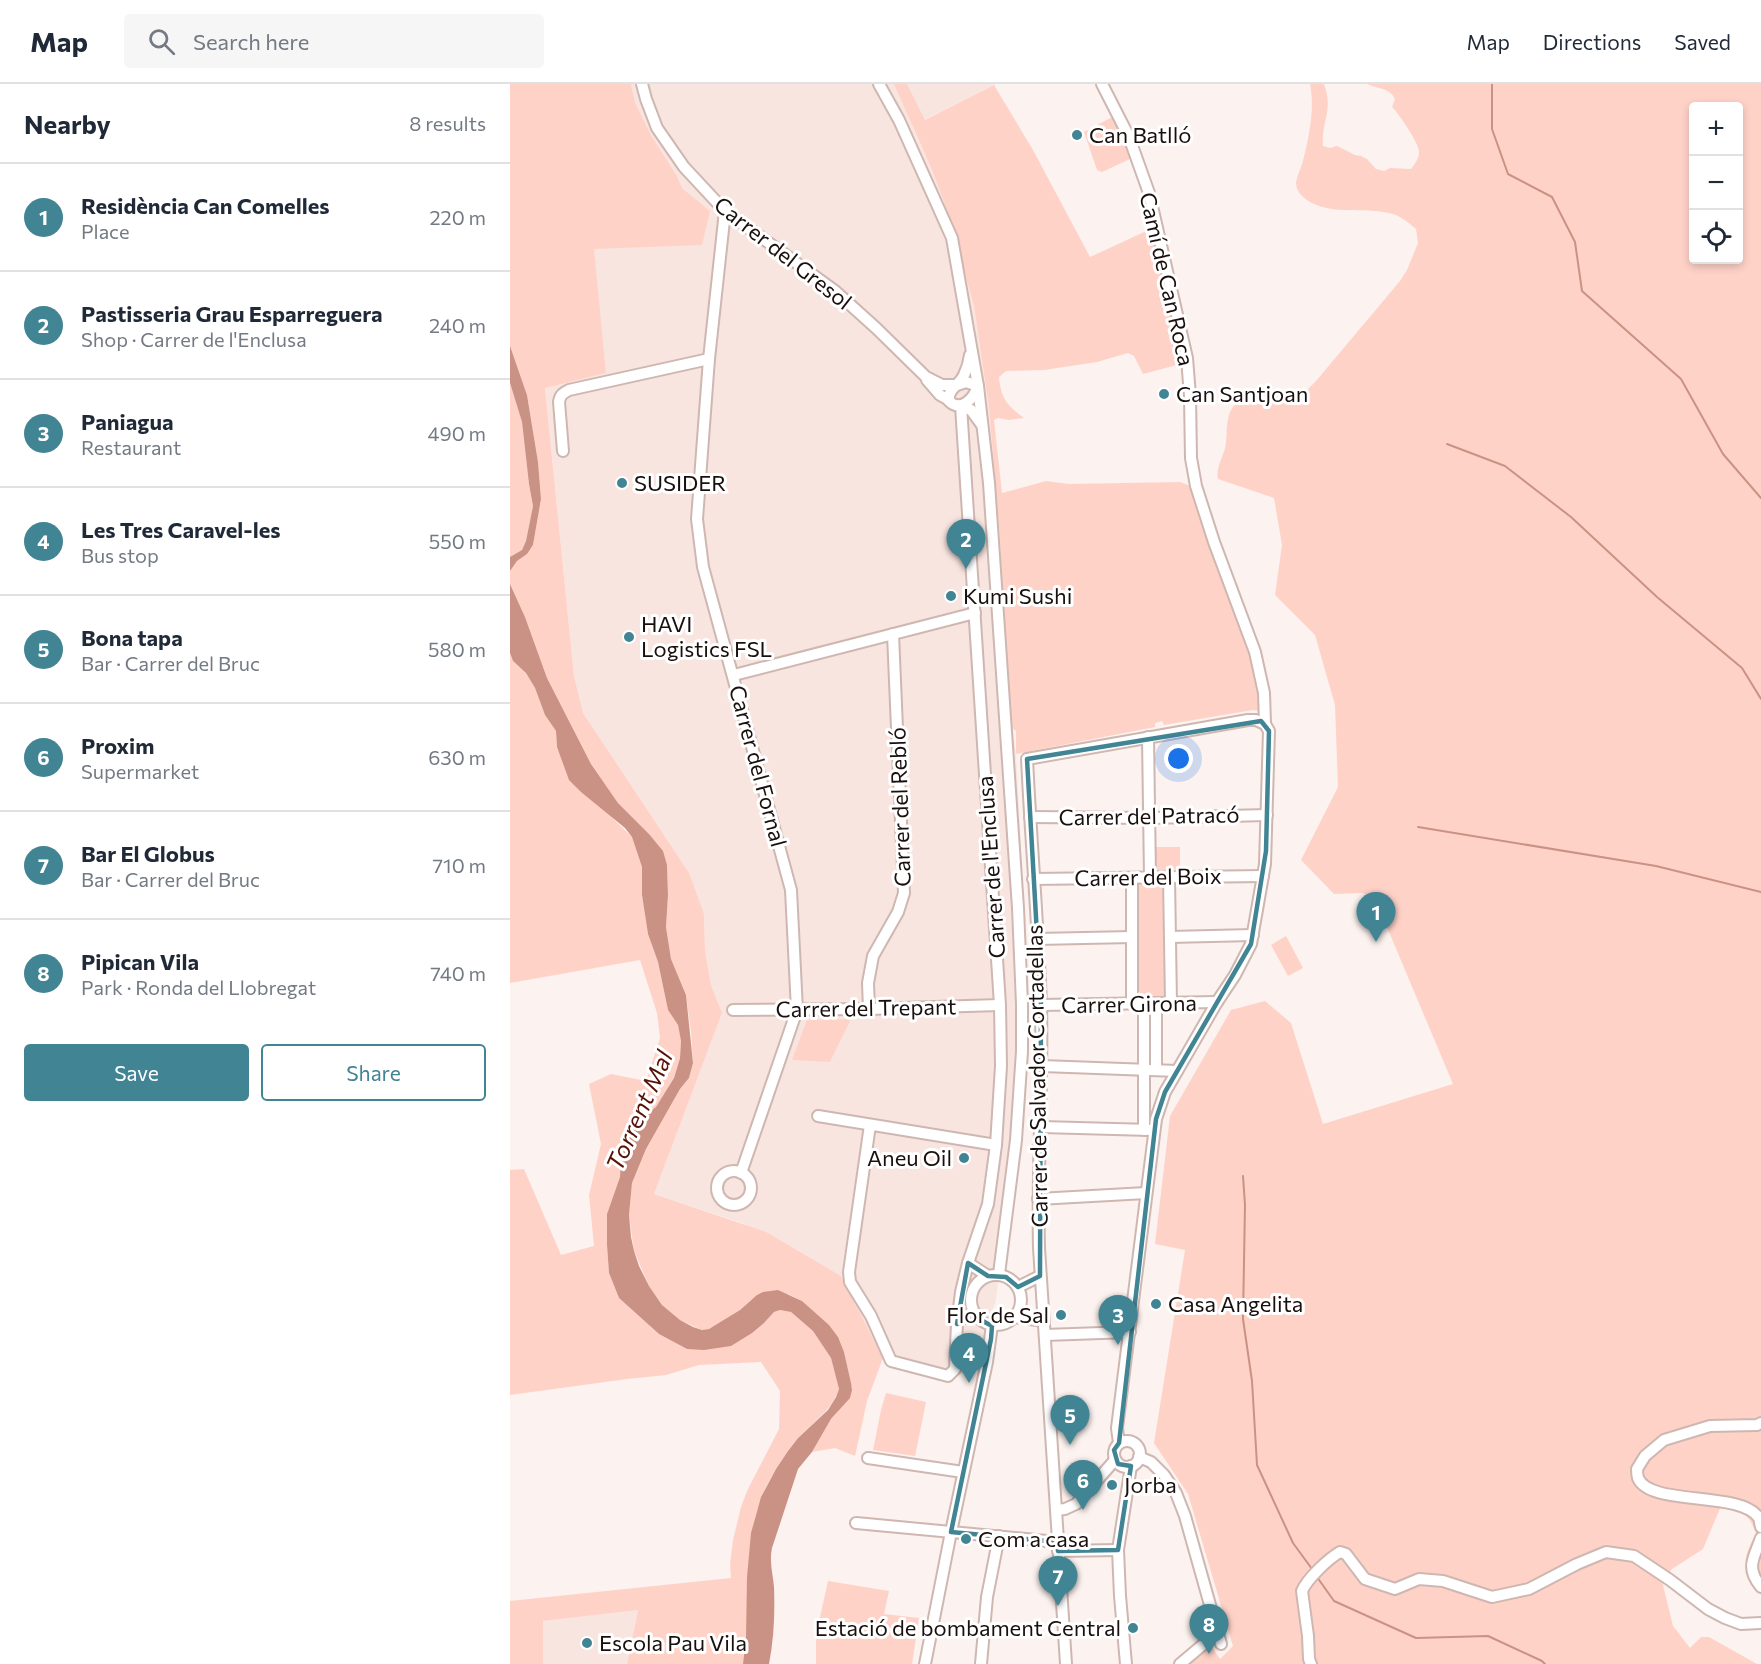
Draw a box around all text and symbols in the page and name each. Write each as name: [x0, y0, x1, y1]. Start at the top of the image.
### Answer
search box: [124, 14, 544, 68]
text: Map: [30, 24, 88, 58]
icon: search: [145, 25, 178, 58]
text: Search here: [193, 28, 309, 55]
text: Map: [1467, 29, 1510, 54]
text: Directions: [1543, 29, 1641, 54]
text: Saved: [1674, 29, 1731, 54]
map controls: [1689, 102, 1743, 264]
button: +: [1689, 102, 1743, 156]
text: Nearby: [24, 108, 111, 139]
text: 8 results: [409, 111, 486, 135]
place label: Can Batlló: [1089, 121, 1191, 148]
marker: Can Batlló: [1070, 128, 1084, 142]
button: −: [1689, 156, 1743, 210]
street label: Carrer del Gresol: [709, 190, 858, 315]
street label: Camí de Can Roca: [1134, 190, 1201, 368]
text: Residència Can Comelles: [81, 192, 330, 219]
text: 1: [39, 205, 48, 229]
text: 220 m: [430, 205, 486, 229]
button: locate: [1689, 210, 1743, 264]
text: Place: [81, 219, 130, 243]
text: Pastisseria Grau Esparreguera: [81, 300, 383, 327]
text: 2: [38, 313, 49, 337]
text: 240 m: [429, 313, 486, 337]
text: Shop · Carrer de l'Enclusa: [81, 327, 307, 351]
place label: Can Santjoan: [1176, 380, 1308, 407]
marker: Can Santjoan: [1157, 387, 1171, 401]
text: Paniagua: [81, 408, 174, 435]
text: 3: [38, 421, 49, 445]
text: 490 m: [428, 421, 486, 445]
text: Restaurant: [81, 435, 181, 459]
place label: SUSIDER: [634, 469, 726, 496]
marker: SUSIDER: [615, 476, 629, 490]
text: Les Tres Caravel-les: [81, 516, 281, 543]
pin: 2: [946, 520, 986, 569]
text: 4: [37, 529, 50, 553]
text: 550 m: [429, 529, 486, 553]
text: Bus stop: [81, 543, 159, 567]
place label: Kumi Sushi: [963, 582, 1072, 609]
marker: Kumi Sushi: [944, 589, 958, 603]
place label: HAVI Logistics FSL: [641, 610, 772, 662]
text: Bona tapa: [81, 624, 183, 651]
marker: HAVI Logistics FSL: [622, 630, 636, 644]
text: 5: [38, 637, 49, 661]
text: 580 m: [428, 637, 486, 661]
text: Bar · Carrer del Bruc: [81, 651, 260, 675]
street label: Carrer del Fornal: [724, 682, 793, 850]
street label: Carrer del Rebló: [883, 727, 916, 887]
text: Proxim: [81, 732, 154, 759]
your location: [1164, 744, 1193, 773]
text: 6: [37, 745, 50, 769]
text: 630 m: [428, 745, 486, 769]
text: Supermarket: [81, 759, 199, 783]
street label: Carrer de l'Enclusa: [971, 775, 1010, 959]
street label: Carrer del Patracó: [1058, 800, 1240, 831]
text: Bar El Globus: [81, 840, 215, 867]
text: 7: [38, 853, 49, 877]
text: 710 m: [433, 853, 486, 877]
street label: Carrer del Boix: [1074, 862, 1222, 891]
text: Bar · Carrer del Bruc: [81, 867, 260, 891]
pin: 1: [1356, 892, 1396, 942]
street label: Carrer de Salvador Cortadellas: [1020, 924, 1053, 1228]
text: Pipican Vila: [81, 948, 199, 975]
text: 8: [37, 961, 50, 985]
text: 740 m: [430, 961, 486, 985]
text: Park · Ronda del Llobregat: [81, 975, 316, 999]
street label: Carrer Girona: [1061, 989, 1197, 1018]
street label: Carrer del Trepant: [775, 992, 957, 1023]
button: Save: [24, 1044, 249, 1101]
button: Share: [261, 1044, 486, 1101]
water label: Torrent Mal: [599, 1045, 678, 1175]
place label: Aneu Oil: [867, 1144, 952, 1171]
marker: Aneu Oil: [957, 1151, 971, 1165]
place label: Casa Angelita: [1168, 1290, 1303, 1317]
pin: 3: [1098, 1296, 1138, 1345]
marker: Casa Angelita: [1149, 1297, 1163, 1311]
place label: Flor de Sal: [946, 1301, 1049, 1328]
marker: Flor de Sal: [1054, 1308, 1068, 1322]
pin: 4: [950, 1334, 988, 1383]
pin: 5: [1050, 1396, 1090, 1445]
pin: 6: [1064, 1460, 1102, 1510]
place label: Jorba: [1124, 1471, 1177, 1498]
marker: Jorba: [1105, 1478, 1119, 1492]
place label: Com a casa: [978, 1525, 1089, 1552]
marker: Com a casa: [959, 1532, 973, 1546]
pin: 7: [1038, 1556, 1078, 1606]
pin: 8: [1190, 1604, 1228, 1654]
place label: Estació de bombament Central: [815, 1614, 1121, 1641]
marker: Estació de bombament Central: [1126, 1621, 1140, 1635]
place label: Escola Pau Vila: [599, 1629, 747, 1656]
marker: Escola Pau Vila: [580, 1636, 594, 1650]

